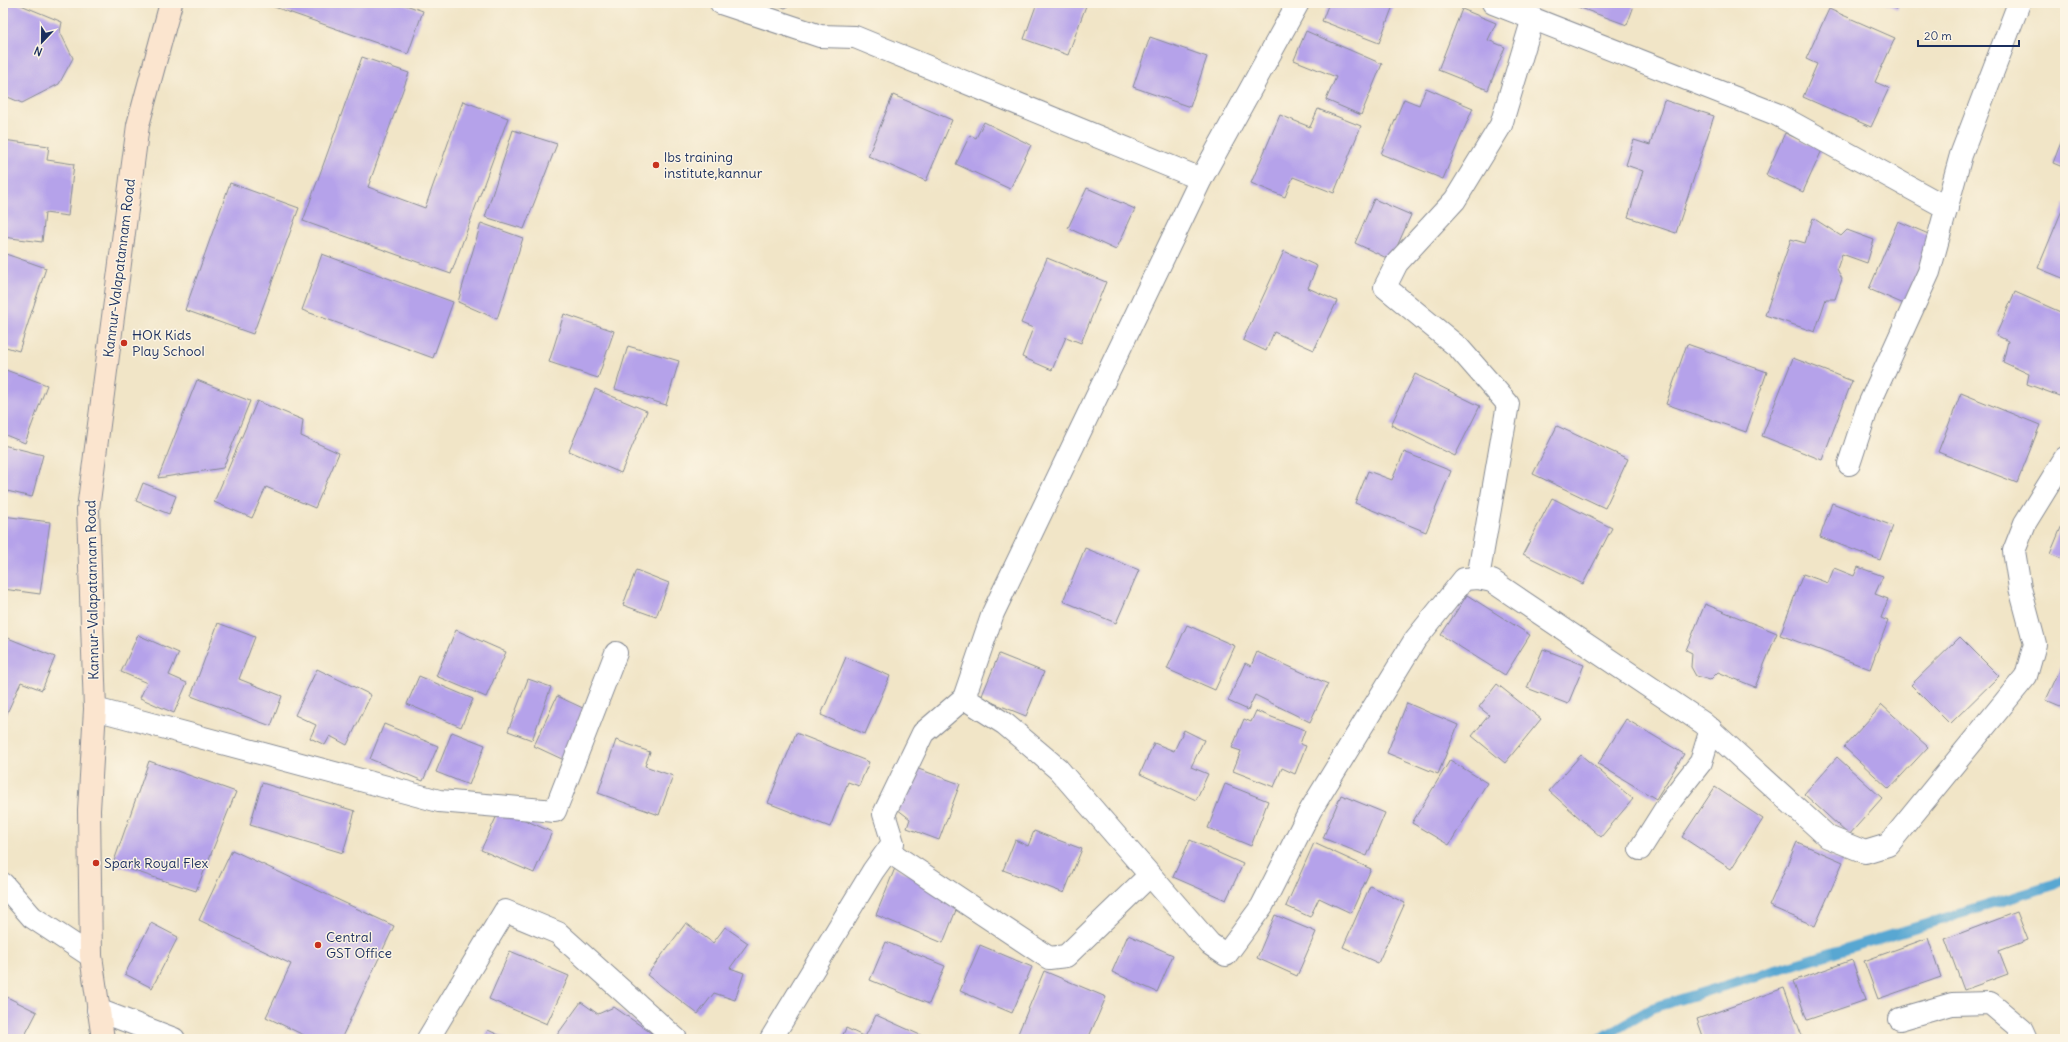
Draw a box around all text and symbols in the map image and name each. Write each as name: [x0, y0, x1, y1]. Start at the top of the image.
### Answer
north arrow: [22, 22, 62, 62]
scale bar: [1918, 22, 2019, 48]
text: 20 m: [1924, 28, 1952, 43]
text: N: [32, 43, 44, 59]
place label: lbs training institute,kannur: [664, 148, 763, 182]
marker: lbs training institute,kannur: [651, 160, 661, 170]
street label: Kannur-Valapatannam Road: [99, 178, 139, 358]
place label: HOK Kids Play School: [132, 326, 205, 360]
marker: HOK Kids Play School: [119, 338, 129, 348]
street label: Kannur-Valapatannam Road: [81, 500, 103, 680]
place label: Spark Royal Flex: [104, 854, 209, 872]
marker: Spark Royal Flex: [91, 858, 101, 868]
place label: Central GST Office: [326, 928, 392, 962]
marker: Central GST Office: [313, 940, 323, 950]

